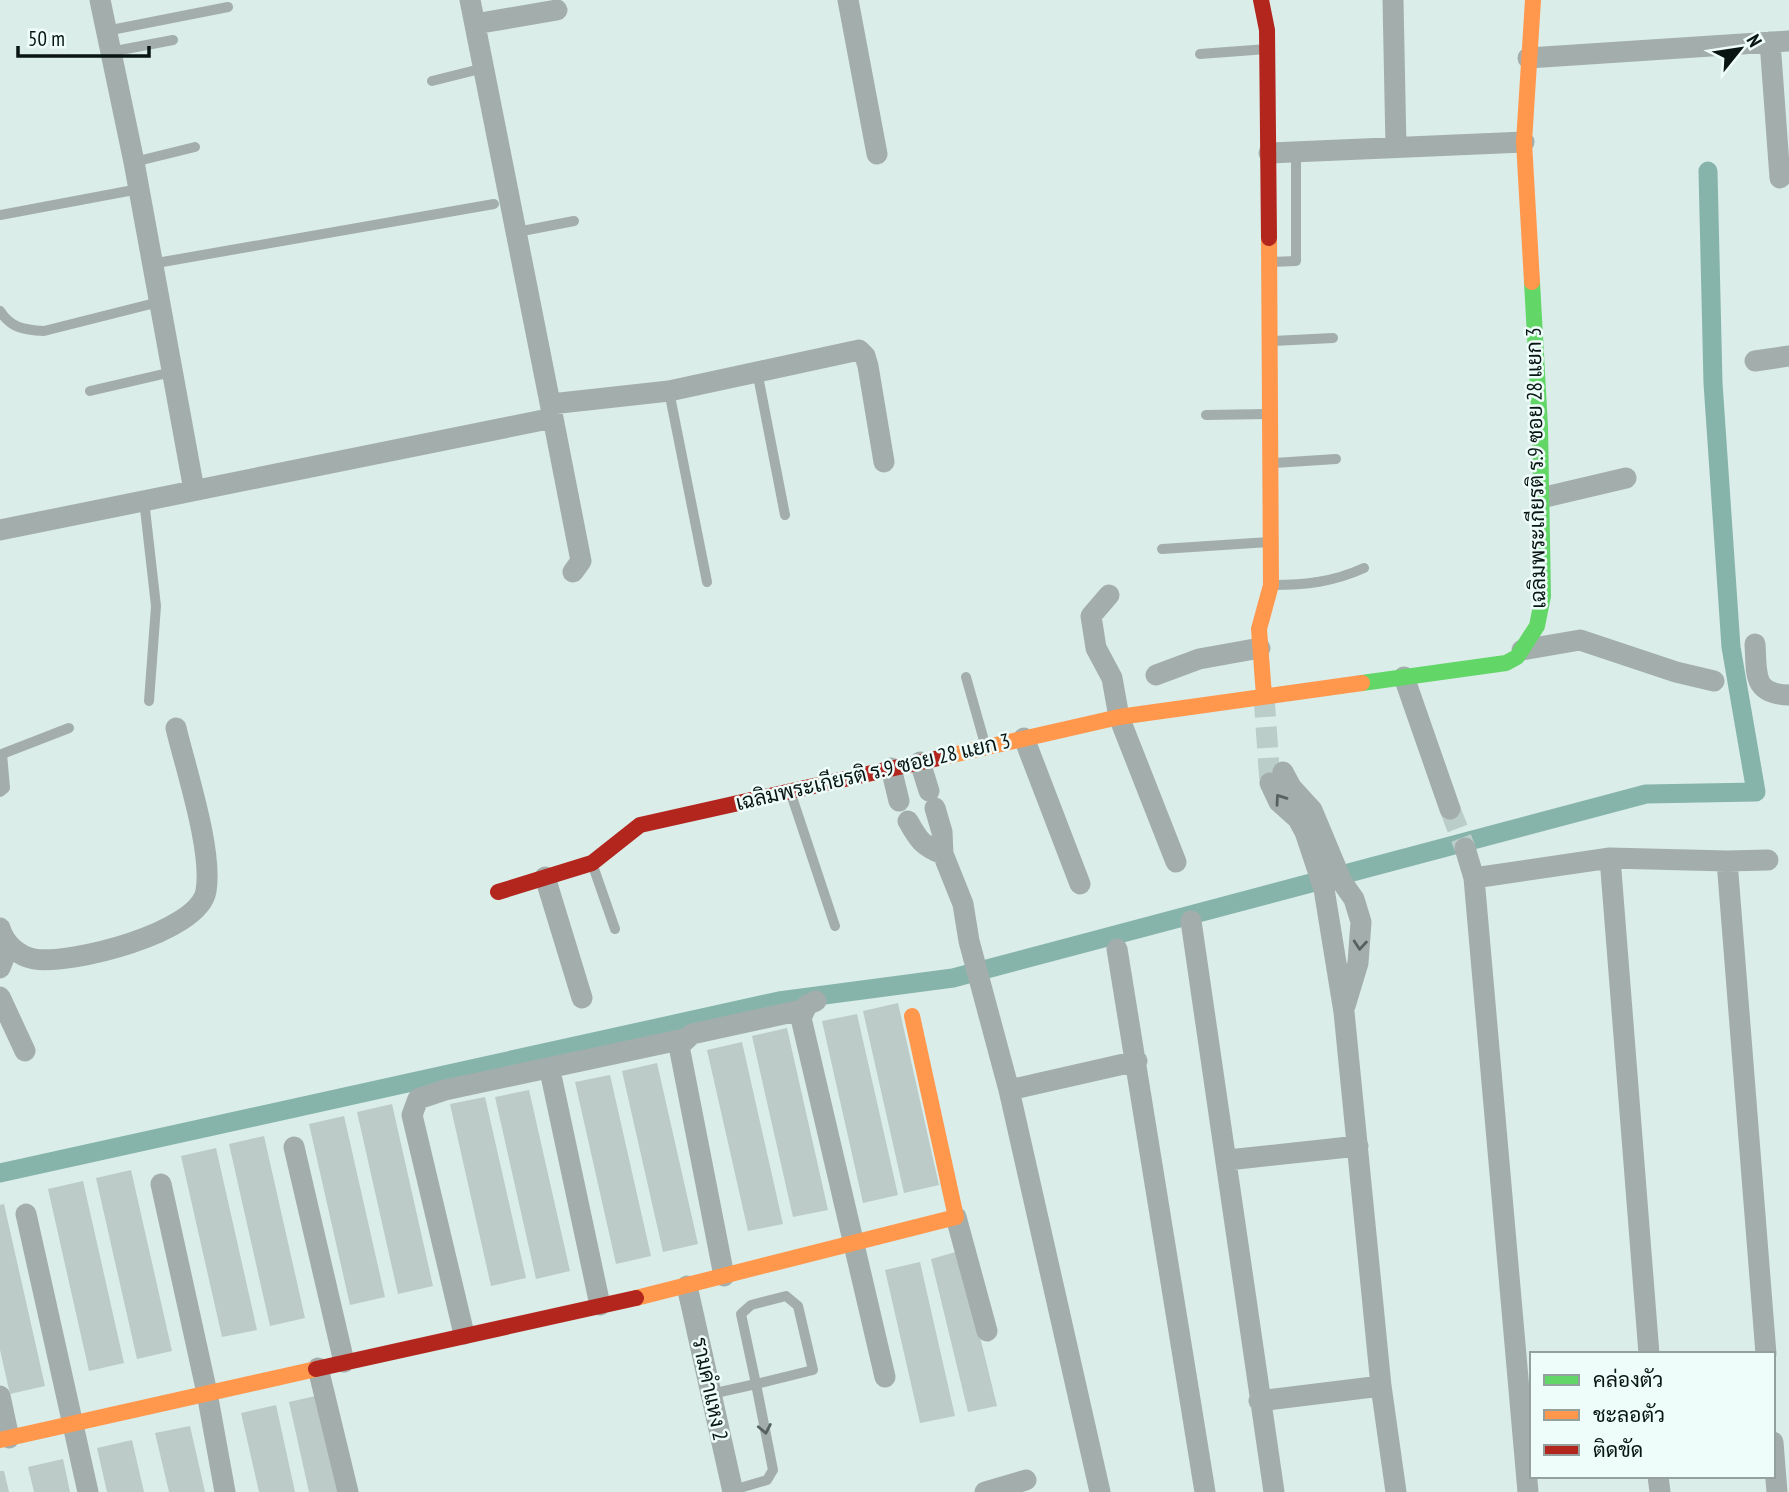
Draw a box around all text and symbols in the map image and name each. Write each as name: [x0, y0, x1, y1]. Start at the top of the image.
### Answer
scale bar: [18, 14, 149, 58]
north arrow: [1705, 14, 1775, 84]
text: 50 m: [28, 25, 65, 52]
text: N: [1742, 30, 1768, 51]
street label: เฉลิมพระเกียรติ ร.9 ซอย 28 แยก 3: [1520, 327, 1551, 609]
street label: เฉลิมพระเกียรติ ร.9 ซอย 28 แยก 3: [733, 727, 1013, 816]
one-way arrow: [1276, 794, 1288, 807]
one-way arrow: [1353, 940, 1368, 951]
street label: รามคำแหง 2: [686, 1335, 735, 1443]
legend: [1530, 1352, 1775, 1478]
text: คล่องตัว: [1593, 1366, 1663, 1393]
text: ชะลอตัว: [1593, 1401, 1665, 1428]
one-way arrow: [757, 1423, 772, 1435]
text: ติดขัด: [1593, 1436, 1643, 1463]

